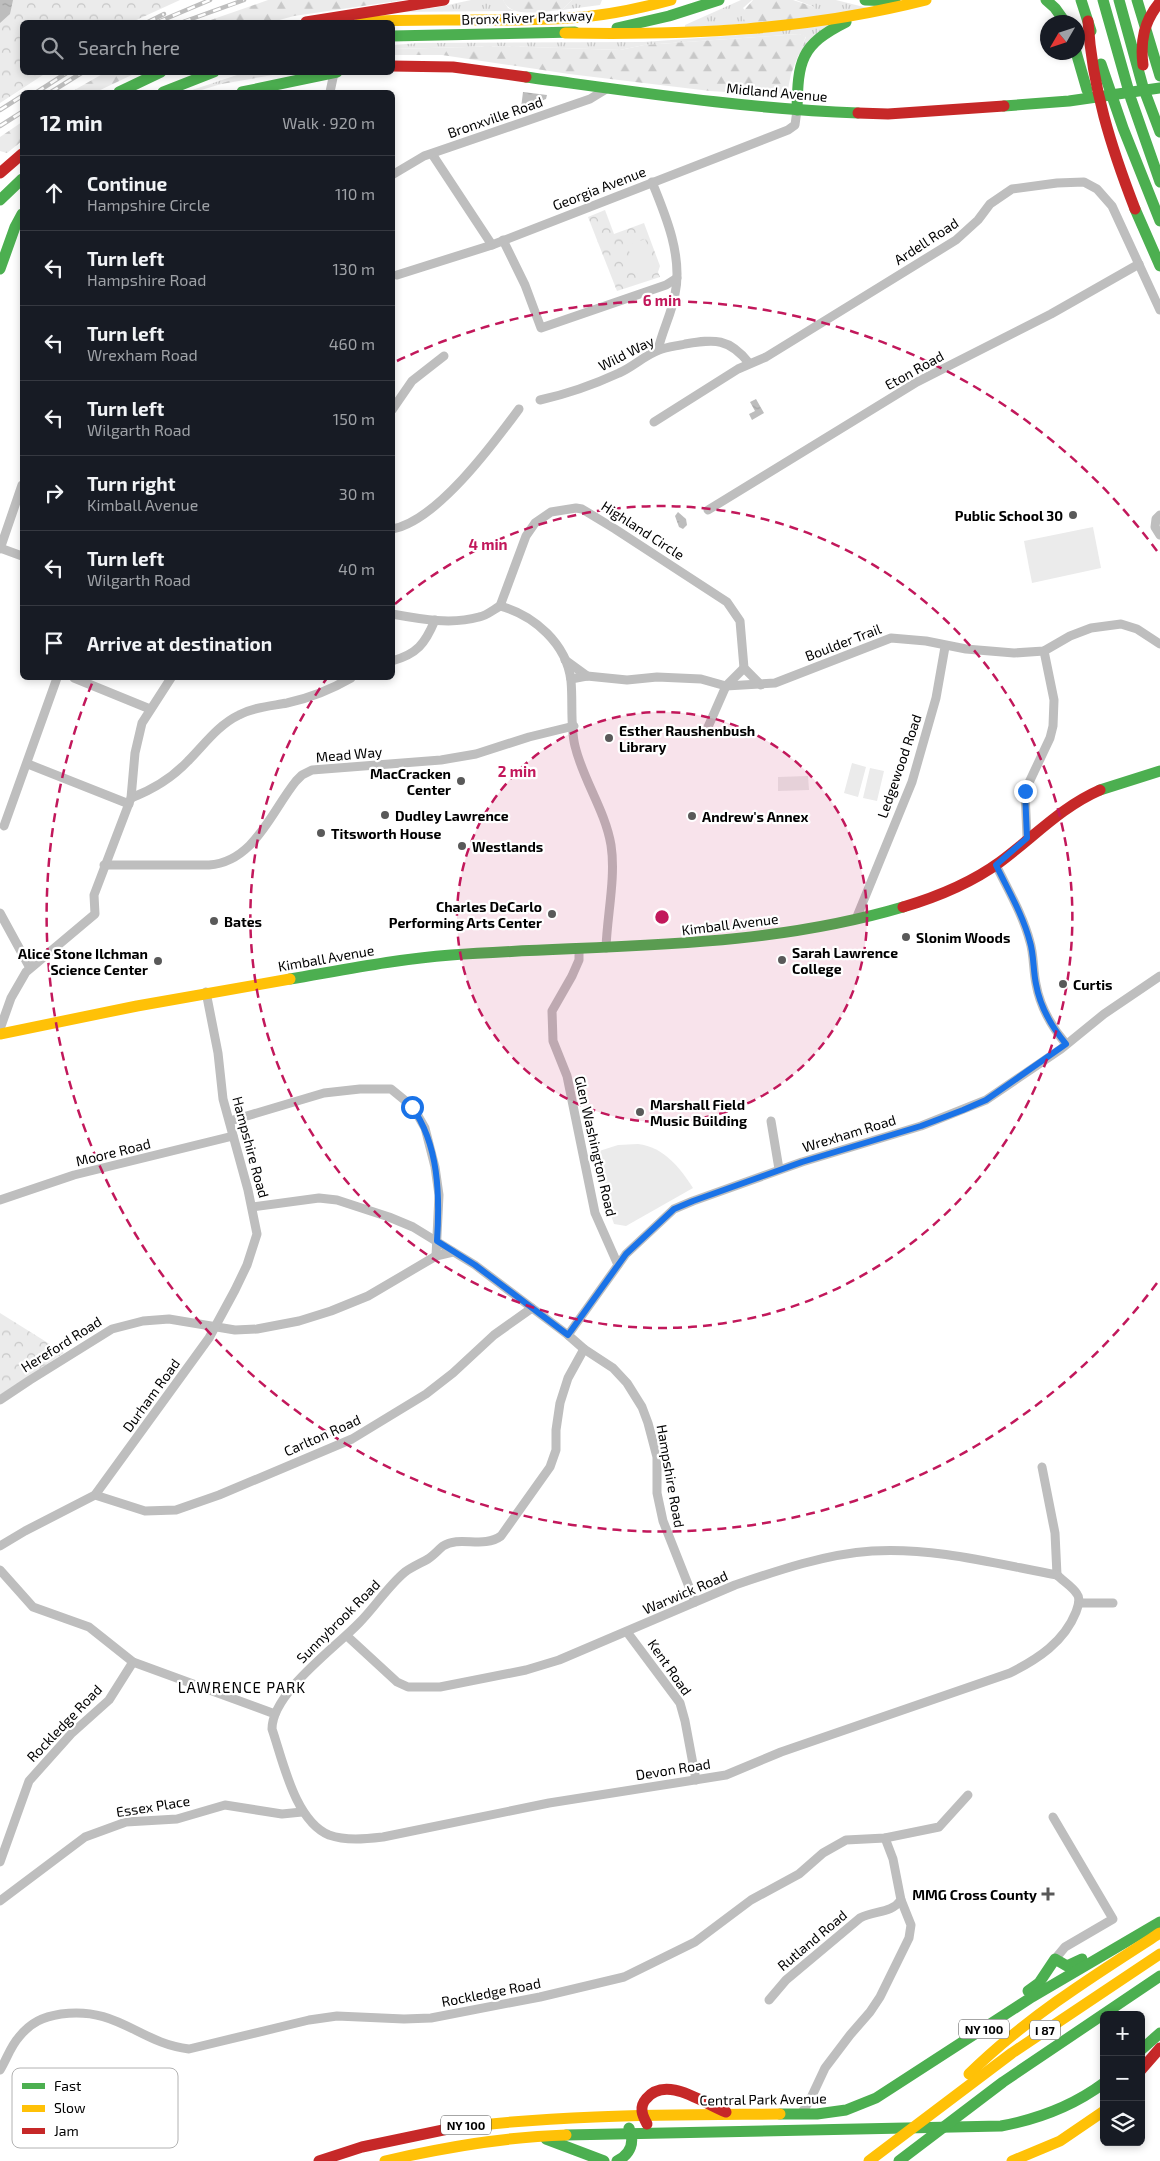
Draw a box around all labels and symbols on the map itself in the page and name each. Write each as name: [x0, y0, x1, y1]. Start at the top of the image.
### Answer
street label: Bronx River Parkway: [461, 6, 594, 28]
north arrow: [1040, 15, 1085, 60]
street label: Midland Avenue: [726, 79, 828, 105]
street label: Bronxville Road: [445, 93, 545, 141]
street label: Georgia Avenue: [550, 162, 648, 214]
street label: Ardell Road: [891, 214, 961, 268]
text: 6 min: [643, 291, 681, 309]
street label: Wild Way: [595, 332, 657, 374]
street label: Eton Road: [882, 347, 946, 393]
street label: Highland Circle: [598, 497, 688, 563]
place label: Public School 30: [955, 507, 1063, 524]
marker: Public School 30: [1067, 509, 1079, 521]
text: 4 min: [468, 535, 508, 553]
street label: Boulder Trail: [803, 619, 884, 664]
street label: Ledgewood Road: [873, 712, 925, 820]
place label: Esther Raushenbush Library: [619, 722, 755, 755]
marker: Esther Raushenbush Library: [603, 732, 615, 744]
street label: Mead Way: [315, 743, 384, 765]
text: 2 min: [498, 762, 536, 780]
place label: MacCracken Center: [370, 765, 451, 798]
marker: MacCracken Center: [455, 775, 467, 787]
route end: [1014, 780, 1037, 803]
place label: Dudley Lawrence: [395, 807, 509, 824]
place label: Andrew's Annex: [702, 808, 808, 825]
marker: Dudley Lawrence: [379, 809, 391, 821]
marker: Andrew's Annex: [686, 810, 698, 822]
place label: Titsworth House: [331, 825, 441, 842]
marker: Titsworth House: [315, 827, 327, 839]
place label: Westlands: [472, 838, 543, 855]
marker: Westlands: [456, 840, 468, 852]
place label: Charles DeCarlo Performing Arts Center: [389, 898, 542, 931]
marker: Charles DeCarlo Performing Arts Center: [546, 908, 558, 920]
centre of rings: [653, 908, 671, 926]
street label: Kimball Avenue: [681, 910, 779, 938]
place label: Bates: [224, 913, 262, 930]
marker: Bates: [208, 915, 220, 927]
place label: Slonim Woods: [916, 929, 1010, 946]
marker: Slonim Woods: [900, 931, 912, 943]
street label: Kimball Avenue: [277, 941, 375, 975]
place label: Sarah Lawrence College: [792, 944, 898, 977]
place label: Alice Stone Ilchman Science Center: [18, 945, 148, 978]
marker: Sarah Lawrence College: [776, 954, 788, 966]
marker: Alice Stone Ilchman Science Center: [152, 955, 164, 967]
place label: Curtis: [1073, 976, 1113, 993]
marker: Curtis: [1057, 978, 1069, 990]
street label: Glen Washington Road: [572, 1074, 620, 1218]
street label: Hampshire Road: [229, 1094, 273, 1200]
route start: [401, 1096, 424, 1119]
place label: Marshall Field Music Building: [650, 1096, 747, 1129]
marker: Marshall Field Music Building: [634, 1106, 646, 1118]
street label: Wrexham Road: [800, 1111, 898, 1155]
street label: Moore Road: [74, 1134, 152, 1170]
street label: Hereford Road: [18, 1312, 104, 1376]
street label: Durham Road: [119, 1355, 183, 1435]
street label: Carlton Road: [281, 1411, 363, 1459]
street label: Hampshire Road: [654, 1423, 688, 1529]
street label: Warwick Road: [640, 1566, 730, 1618]
street label: Sunnybrook Road: [293, 1576, 383, 1666]
street label: Kent Road: [645, 1636, 695, 1698]
district label: LAWRENCE PARK: [178, 1678, 306, 1696]
street label: Rockledge Road: [23, 1681, 105, 1765]
street label: Devon Road: [634, 1755, 712, 1783]
street label: Essex Place: [115, 1792, 191, 1820]
place label: MMG Cross County: [912, 1886, 1037, 1903]
marker: MMG Cross County: [1041, 1887, 1055, 1901]
street label: Rutland Road: [774, 1906, 850, 1974]
street label: Rockledge Road: [440, 1974, 542, 2010]
road number: NY 100: [959, 2020, 1009, 2038]
road number: I 87: [1030, 2020, 1060, 2040]
legend: [12, 2068, 178, 2148]
text: Fast: [54, 2077, 81, 2094]
street label: Central Park Avenue: [699, 2089, 827, 2109]
text: Slow: [54, 2099, 86, 2116]
road number: NY 100: [441, 2116, 491, 2134]
text: Jam: [54, 2122, 79, 2139]

